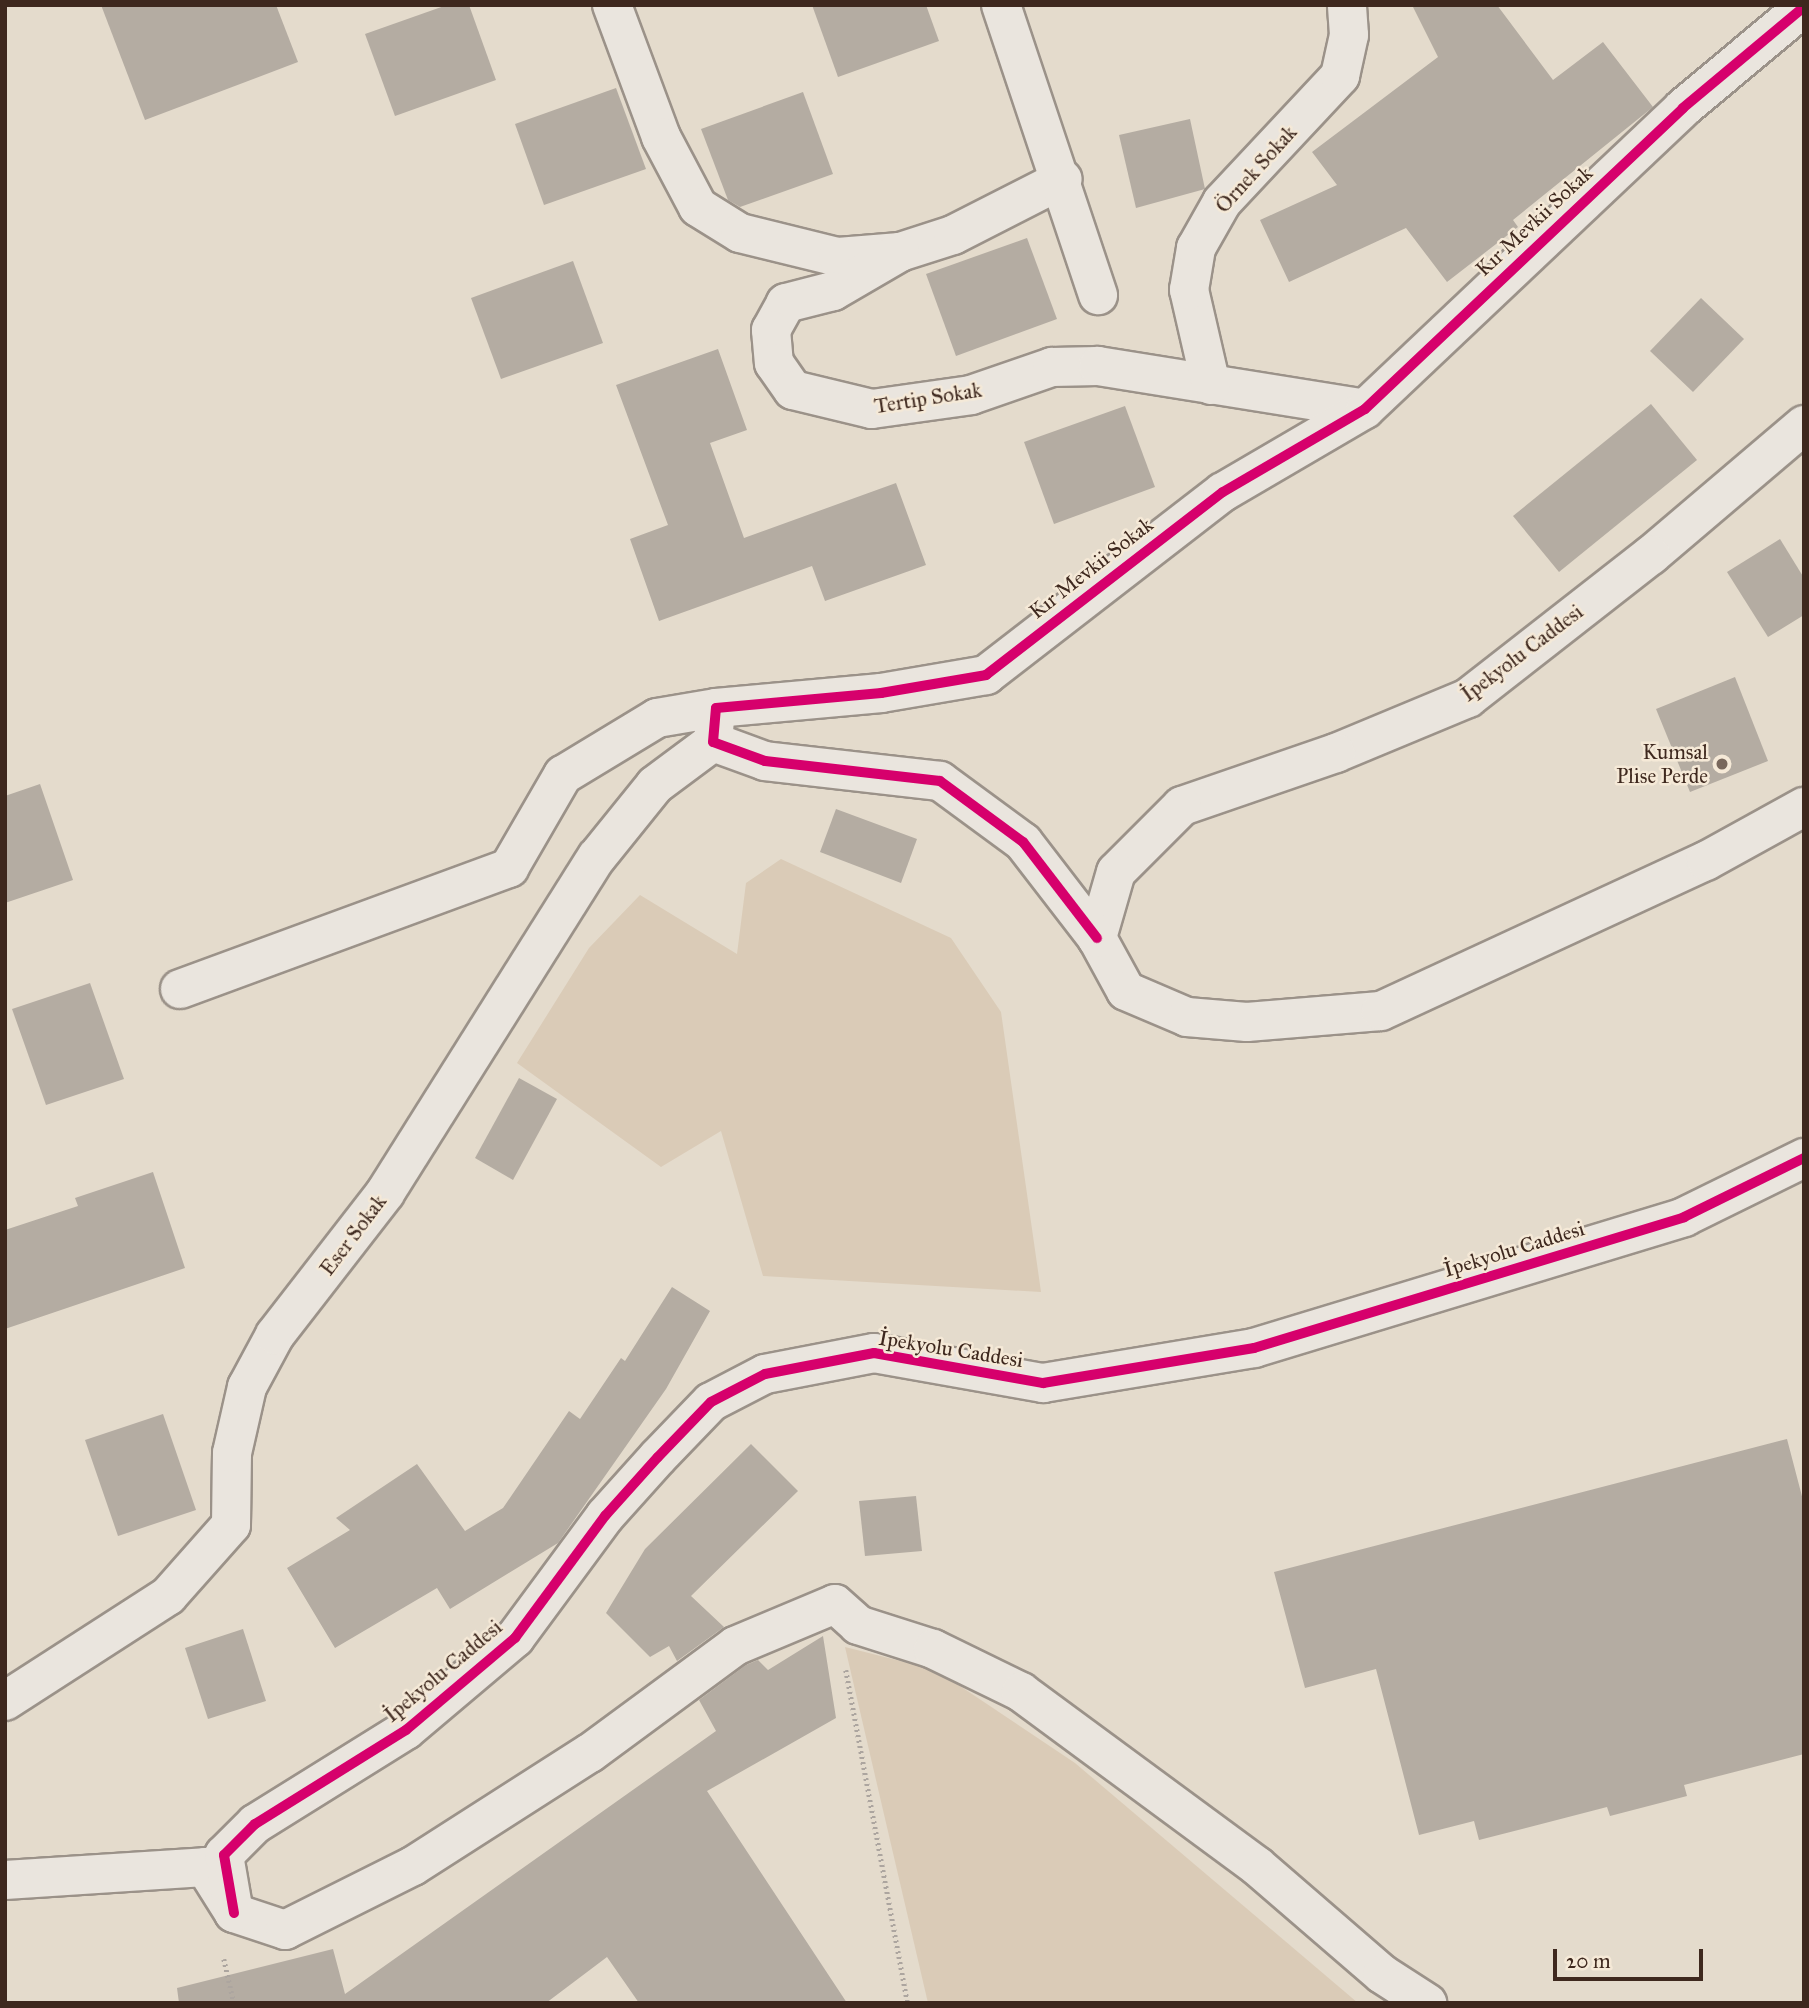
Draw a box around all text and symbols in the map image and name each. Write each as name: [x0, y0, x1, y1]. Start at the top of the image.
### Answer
street label: Örnek Sokak: [1210, 120, 1302, 218]
street label: Kır Mevkii Sokak: [1471, 161, 1597, 281]
street label: Tertip Sokak: [872, 377, 984, 419]
street label: Kır Mevkii Sokak: [1024, 512, 1158, 624]
street label: İpekyolu Caddesi: [1456, 599, 1588, 707]
place label: Kumsal Plise Perde: [1616, 739, 1708, 789]
marker: Kumsal Plise Perde: [1714, 756, 1730, 772]
street label: Eser Sokak: [314, 1190, 392, 1280]
street label: İpekyolu Caddesi: [1441, 1216, 1587, 1282]
street label: İpekyolu Caddesi: [877, 1325, 1025, 1373]
street label: İpekyolu Caddesi: [379, 1614, 507, 1728]
scale bar: [1557, 1934, 1708, 1978]
text: 20 m: [1566, 1948, 1611, 1974]

